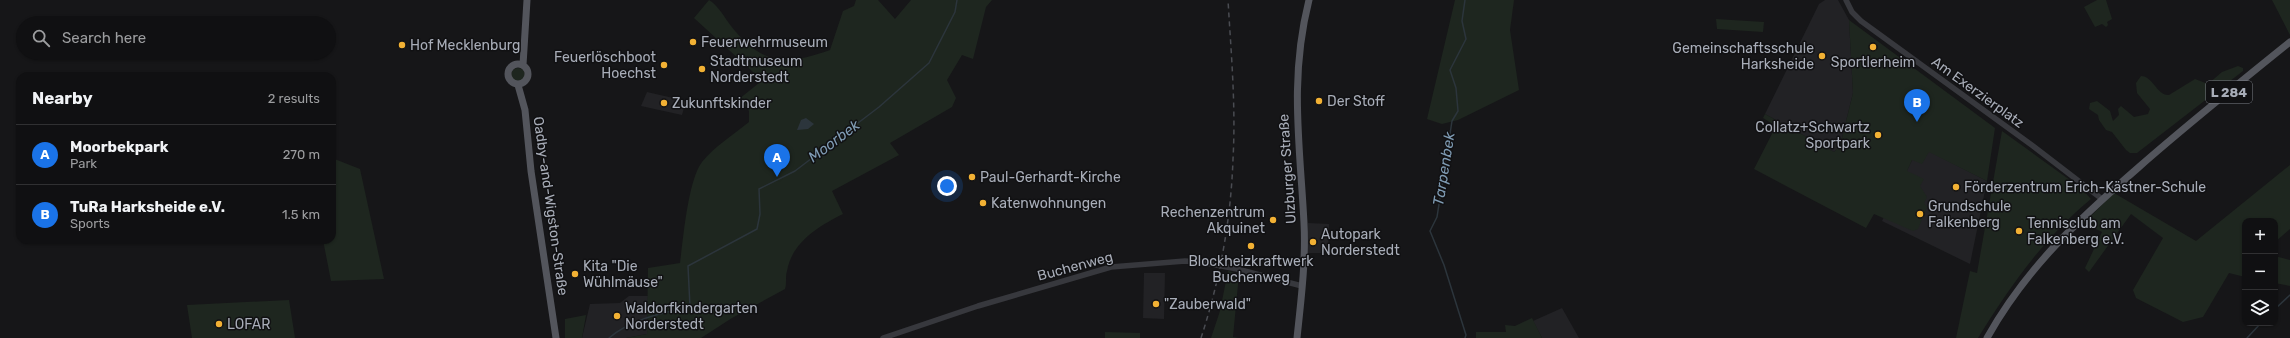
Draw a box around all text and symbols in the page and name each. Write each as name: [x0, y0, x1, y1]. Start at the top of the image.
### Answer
search box: [16, 16, 336, 60]
icon: search: [30, 27, 52, 49]
text: Search here: [62, 29, 146, 47]
place label: Feuerwehrmuseum: [701, 34, 828, 51]
place label: Hof Mecklenburg: [410, 37, 520, 54]
marker: Feuerwehrmuseum: [688, 37, 698, 47]
marker: Hof Mecklenburg: [397, 40, 407, 50]
place label: Gemeinschaftsschule Harksheide: [1672, 40, 1814, 73]
marker: Sportlerheim: [1868, 42, 1878, 52]
place label: Feuerlöschboot Hoechst: [554, 49, 657, 82]
marker: Gemeinschaftsschule Harksheide: [1817, 51, 1827, 61]
place label: Stadtmuseum Norderstedt: [710, 53, 802, 86]
street label: Am Exerzierplatz: [1928, 53, 2027, 132]
place label: Sportlerheim: [1831, 54, 1915, 71]
marker: Feuerlöschboot Hoechst: [659, 60, 669, 70]
marker: Stadtmuseum Norderstedt: [697, 64, 707, 74]
road number: L 284: [2206, 81, 2252, 103]
text: Nearby: [32, 88, 93, 108]
pin: B: [1904, 89, 1930, 122]
text: 2 results: [268, 91, 320, 106]
place label: Der Stoff: [1327, 93, 1385, 110]
place label: Zukunftskinder: [672, 95, 772, 112]
marker: Der Stoff: [1314, 96, 1324, 106]
marker: Zukunftskinder: [659, 98, 669, 108]
street label: Ulzburger Straße: [1275, 113, 1300, 224]
street label: Oadby-and-Wigston-Straße: [530, 116, 572, 297]
water label: Moorbek: [805, 116, 864, 166]
place label: Collatz+Schwartz Sportpark: [1755, 119, 1871, 152]
marker: Collatz+Schwartz Sportpark: [1873, 130, 1883, 140]
water label: Tarpenbek: [1429, 131, 1459, 207]
text: Moorbekpark: [70, 138, 169, 156]
pin: A: [764, 144, 790, 177]
text: A: [40, 147, 50, 162]
text: 270 m: [283, 147, 320, 162]
text: Park: [70, 156, 97, 171]
place label: Paul-Gerhardt-Kirche: [980, 169, 1121, 186]
marker: Paul-Gerhardt-Kirche: [967, 172, 977, 182]
your location: [937, 176, 957, 196]
place label: Förderzentrum Erich-Kästner-Schule: [1964, 179, 2206, 196]
marker: Förderzentrum Erich-Kästner-Schule: [1951, 182, 1961, 192]
place label: Katenwohnungen: [991, 195, 1106, 212]
text: TuRa Harksheide e.V.: [70, 198, 225, 216]
marker: Katenwohnungen: [978, 198, 988, 208]
place label: Grundschule Falkenberg: [1928, 198, 2011, 231]
place label: Rechenzentrum Akquinet: [1161, 204, 1266, 237]
text: B: [40, 207, 50, 222]
text: 1.5 km: [282, 207, 320, 222]
marker: Grundschule Falkenberg: [1915, 209, 1925, 219]
marker: Rechenzentrum Akquinet: [1268, 215, 1278, 225]
place label: Tennisclub am Falkenberg e.V.: [2027, 215, 2124, 248]
text: Sports: [70, 216, 110, 231]
map controls: [2242, 218, 2278, 326]
button: +: [2242, 218, 2278, 254]
place label: Autopark Norderstedt: [1321, 226, 1400, 259]
marker: Tennisclub am Falkenberg e.V.: [2014, 226, 2024, 236]
marker: Autopark Norderstedt: [1308, 237, 1318, 247]
marker: Blockheizkraftwerk Buchenweg: [1246, 241, 1256, 251]
street label: Buchenweg: [1035, 248, 1115, 285]
place label: Blockheizkraftwerk Buchenweg: [1189, 253, 1314, 286]
button: −: [2242, 254, 2278, 290]
place label: Kita "Die Wühlmäuse": [583, 258, 663, 291]
marker: Kita "Die Wühlmäuse": [570, 269, 580, 279]
button: layers: [2242, 290, 2278, 326]
place label: "Zauberwald": [1164, 296, 1251, 313]
marker: "Zauberwald": [1151, 299, 1161, 309]
place label: Waldorfkindergarten Norderstedt: [625, 300, 758, 333]
marker: Waldorfkindergarten Norderstedt: [612, 311, 622, 321]
place label: LOFAR: [227, 316, 270, 333]
marker: LOFAR: [214, 319, 224, 329]

